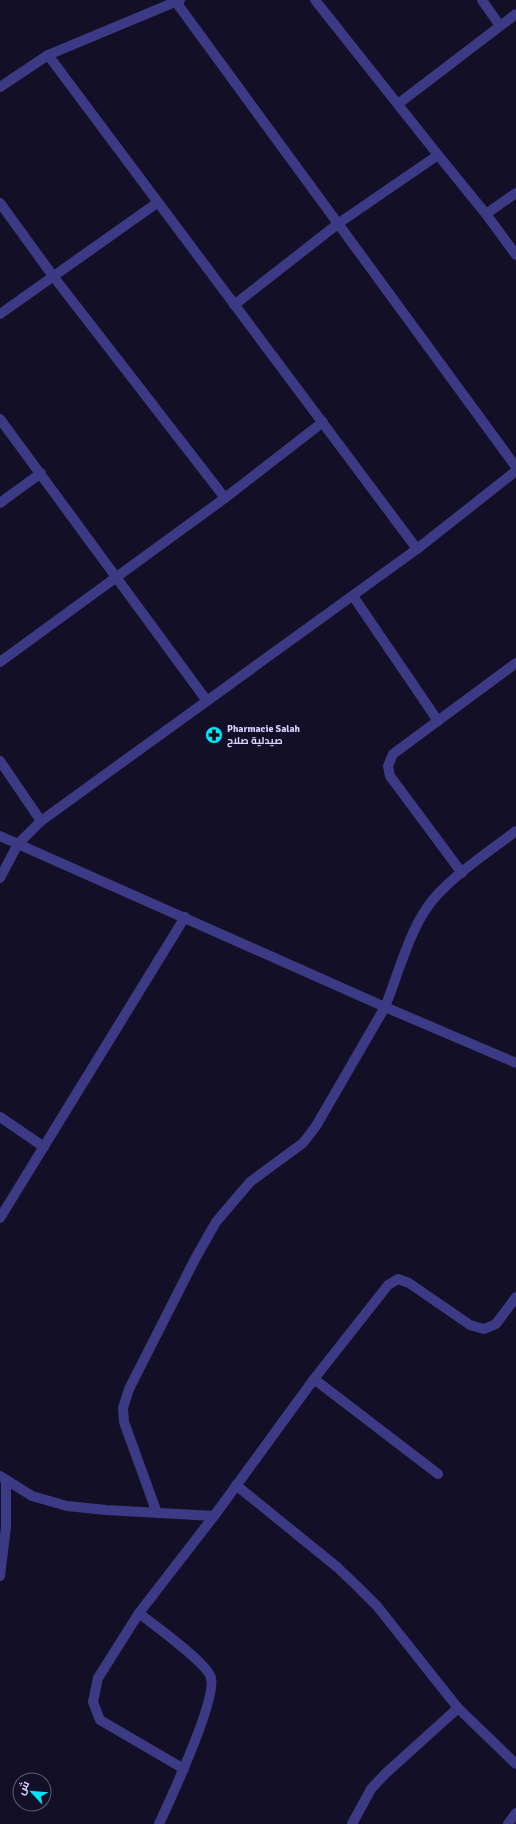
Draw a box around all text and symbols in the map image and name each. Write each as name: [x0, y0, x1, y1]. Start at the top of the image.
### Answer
place label: Pharmacie Salah صيدلية صلاح: [227, 723, 301, 748]
pharmacy icon: Pharmacie Salah صيدلية صلاح: [204, 725, 224, 745]
north arrow: [12, 1772, 52, 1812]
text: ش: [15, 1779, 32, 1797]

